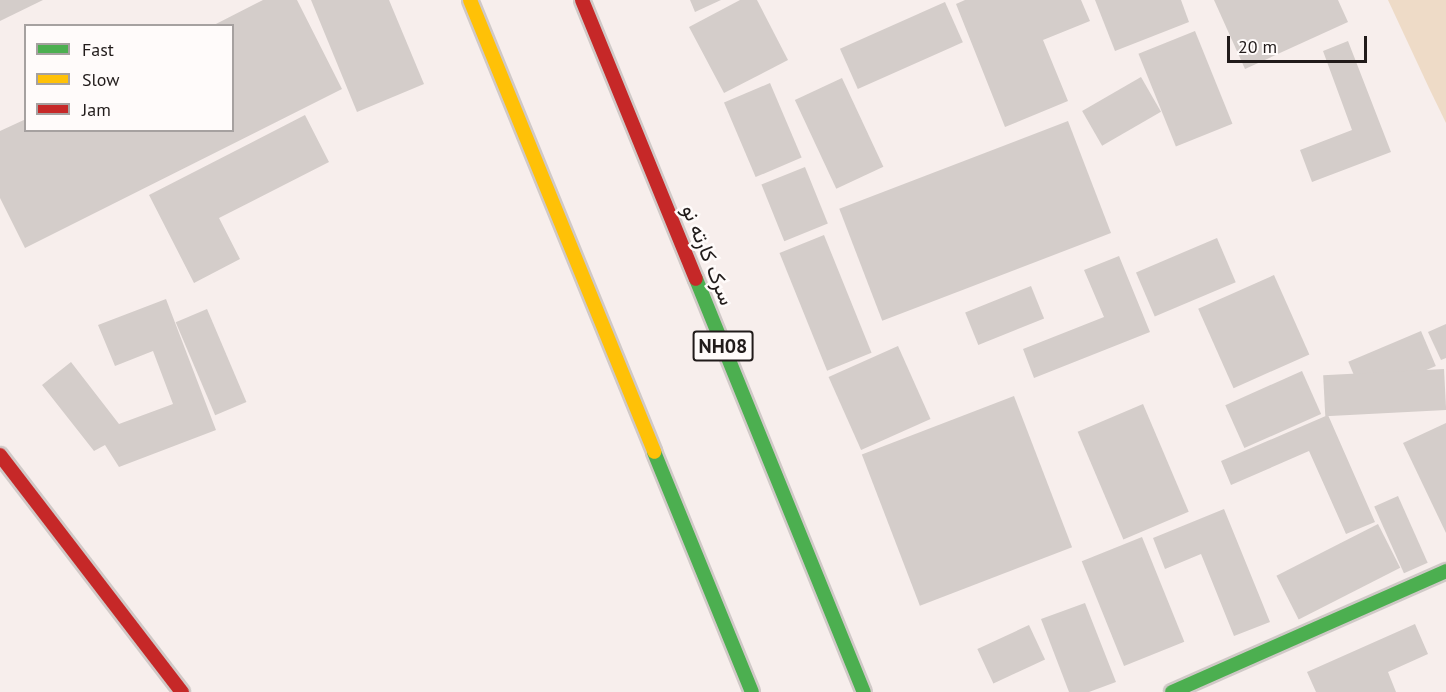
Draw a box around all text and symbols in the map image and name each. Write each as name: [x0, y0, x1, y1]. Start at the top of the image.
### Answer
legend: [24, 24, 234, 132]
scale bar: [1230, 24, 1370, 62]
text: 20 m: [1238, 35, 1277, 58]
text: Fast: [82, 38, 114, 61]
text: Slow: [82, 68, 120, 91]
text: Jam: [82, 98, 111, 121]
street label: سرک کارته نو: [676, 201, 740, 309]
road number: NH08: [692, 329, 754, 363]

